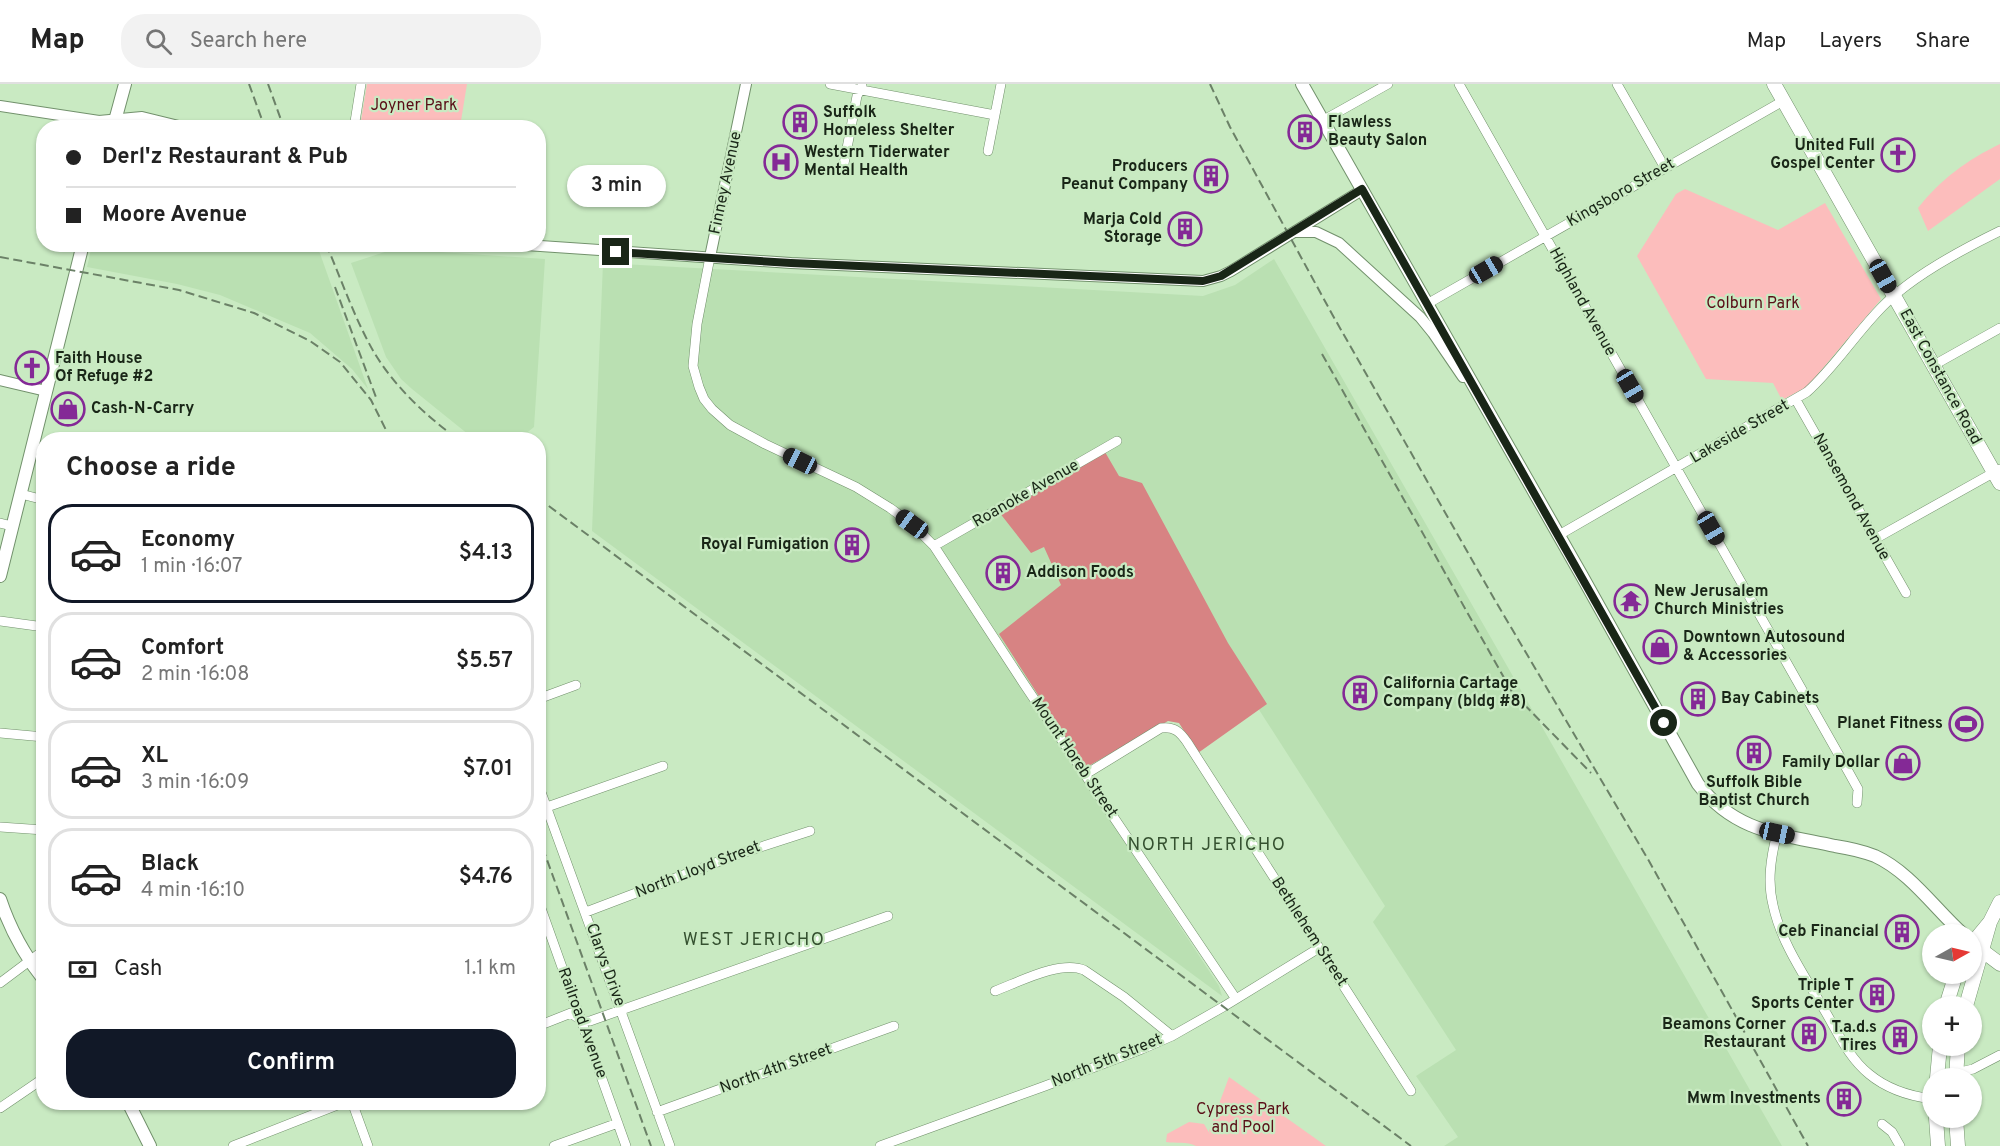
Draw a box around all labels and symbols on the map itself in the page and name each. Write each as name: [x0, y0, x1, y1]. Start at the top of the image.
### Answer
park label: Joyner Park: [370, 96, 458, 116]
place label: Suffolk Homeless Shelter: [823, 103, 955, 141]
building icon: Suffolk Homeless Shelter: [782, 104, 818, 140]
place label: Flawless Beauty Salon: [1328, 113, 1427, 151]
building icon: Flawless Beauty Salon: [1287, 114, 1323, 150]
street label: Finney Avenue: [705, 130, 747, 236]
place label: United Full Gospel Center: [1770, 136, 1875, 174]
church icon: United Full Gospel Center: [1880, 137, 1916, 173]
place label: Western Tiderwater Mental Health: [804, 143, 950, 181]
hospital icon: Western Tiderwater Mental Health: [763, 144, 799, 180]
street label: Kingsboro Street: [1564, 154, 1678, 232]
place label: Producers Peanut Company: [1061, 157, 1188, 195]
building icon: Producers Peanut Company: [1193, 158, 1229, 194]
callout: 3 min: [566, 165, 666, 207]
place label: Marja Cold Storage: [1083, 210, 1162, 248]
building icon: Marja Cold Storage: [1167, 211, 1203, 247]
route end: [602, 238, 629, 265]
street label: Highland Avenue: [1544, 244, 1620, 360]
car: [1466, 253, 1506, 287]
car: [1866, 256, 1900, 296]
park label: Colburn Park: [1706, 294, 1800, 314]
street label: East Constance Road: [1894, 306, 1986, 448]
place label: Faith House Of Refuge #2: [55, 349, 153, 387]
church icon: Faith House Of Refuge #2: [14, 350, 50, 386]
car: [1613, 366, 1647, 406]
shop icon: Cash-N-Carry: [50, 391, 86, 427]
street label: Lakeside Street: [1687, 396, 1793, 468]
place label: Cash-N-Carry: [91, 399, 194, 419]
street label: Nansemond Avenue: [1808, 430, 1894, 564]
car: [780, 445, 820, 477]
street label: Roanoke Avenue: [969, 455, 1083, 533]
car: [892, 506, 932, 542]
car: [1694, 508, 1728, 548]
building icon: Royal Fumigation: [834, 527, 870, 563]
place label: Royal Fumigation: [701, 535, 829, 555]
building icon: Addison Foods: [985, 555, 1021, 591]
place label: Addison Foods: [1026, 563, 1134, 583]
place label: New Jerusalem Church Ministries: [1654, 582, 1784, 620]
temple icon: New Jerusalem Church Ministries: [1613, 583, 1649, 619]
place label: Downtown Autosound & Accessories: [1683, 628, 1845, 666]
shop icon: Downtown Autosound & Accessories: [1642, 629, 1678, 665]
place label: California Cartage Company (bldg #8): [1383, 674, 1526, 712]
building icon: California Cartage Company (bldg #8): [1342, 675, 1378, 711]
building icon: Bay Cabinets: [1680, 681, 1716, 717]
place label: Bay Cabinets: [1721, 689, 1819, 709]
street label: Mount Horeb Street: [1026, 694, 1122, 822]
sports icon: Planet Fitness: [1948, 706, 1984, 742]
route start: [1650, 709, 1677, 736]
place label: Planet Fitness: [1837, 714, 1943, 734]
building icon: Suffolk Bible Baptist Church: [1736, 735, 1772, 771]
shop icon: Family Dollar: [1885, 745, 1921, 781]
place label: Family Dollar: [1782, 753, 1880, 773]
place label: Suffolk Bible Baptist Church: [1698, 773, 1810, 811]
car: [1758, 820, 1796, 846]
district label: NORTH JERICHO: [1128, 834, 1286, 857]
street label: North Lloyd Street: [633, 837, 763, 903]
street label: Bethlehem Street: [1266, 874, 1352, 990]
building icon: Ceb Financial: [1884, 914, 1920, 950]
street label: Clarys Drive: [581, 921, 629, 1009]
place label: Ceb Financial: [1778, 922, 1879, 942]
north arrow: [1922, 924, 1982, 984]
district label: WEST JERICHO: [683, 929, 825, 952]
street label: Railroad Avenue: [553, 965, 611, 1081]
place label: Triple T Sports Center: [1751, 976, 1854, 1014]
building icon: Triple T Sports Center: [1859, 977, 1895, 1013]
place label: Beamons Corner Restaurant: [1662, 1015, 1786, 1053]
building icon: Beamons Corner Restaurant: [1791, 1016, 1827, 1052]
place label: T.a.d.s Tires: [1832, 1018, 1877, 1056]
building icon: T.a.d.s Tires: [1882, 1019, 1918, 1055]
street label: North 5th Street: [1049, 1030, 1165, 1092]
street label: North 4th Street: [717, 1039, 835, 1099]
building icon: Mwm Investments: [1826, 1081, 1862, 1117]
place label: Mwm Investments: [1687, 1089, 1821, 1109]
park label: Cypress Park and Pool: [1196, 1100, 1290, 1138]

